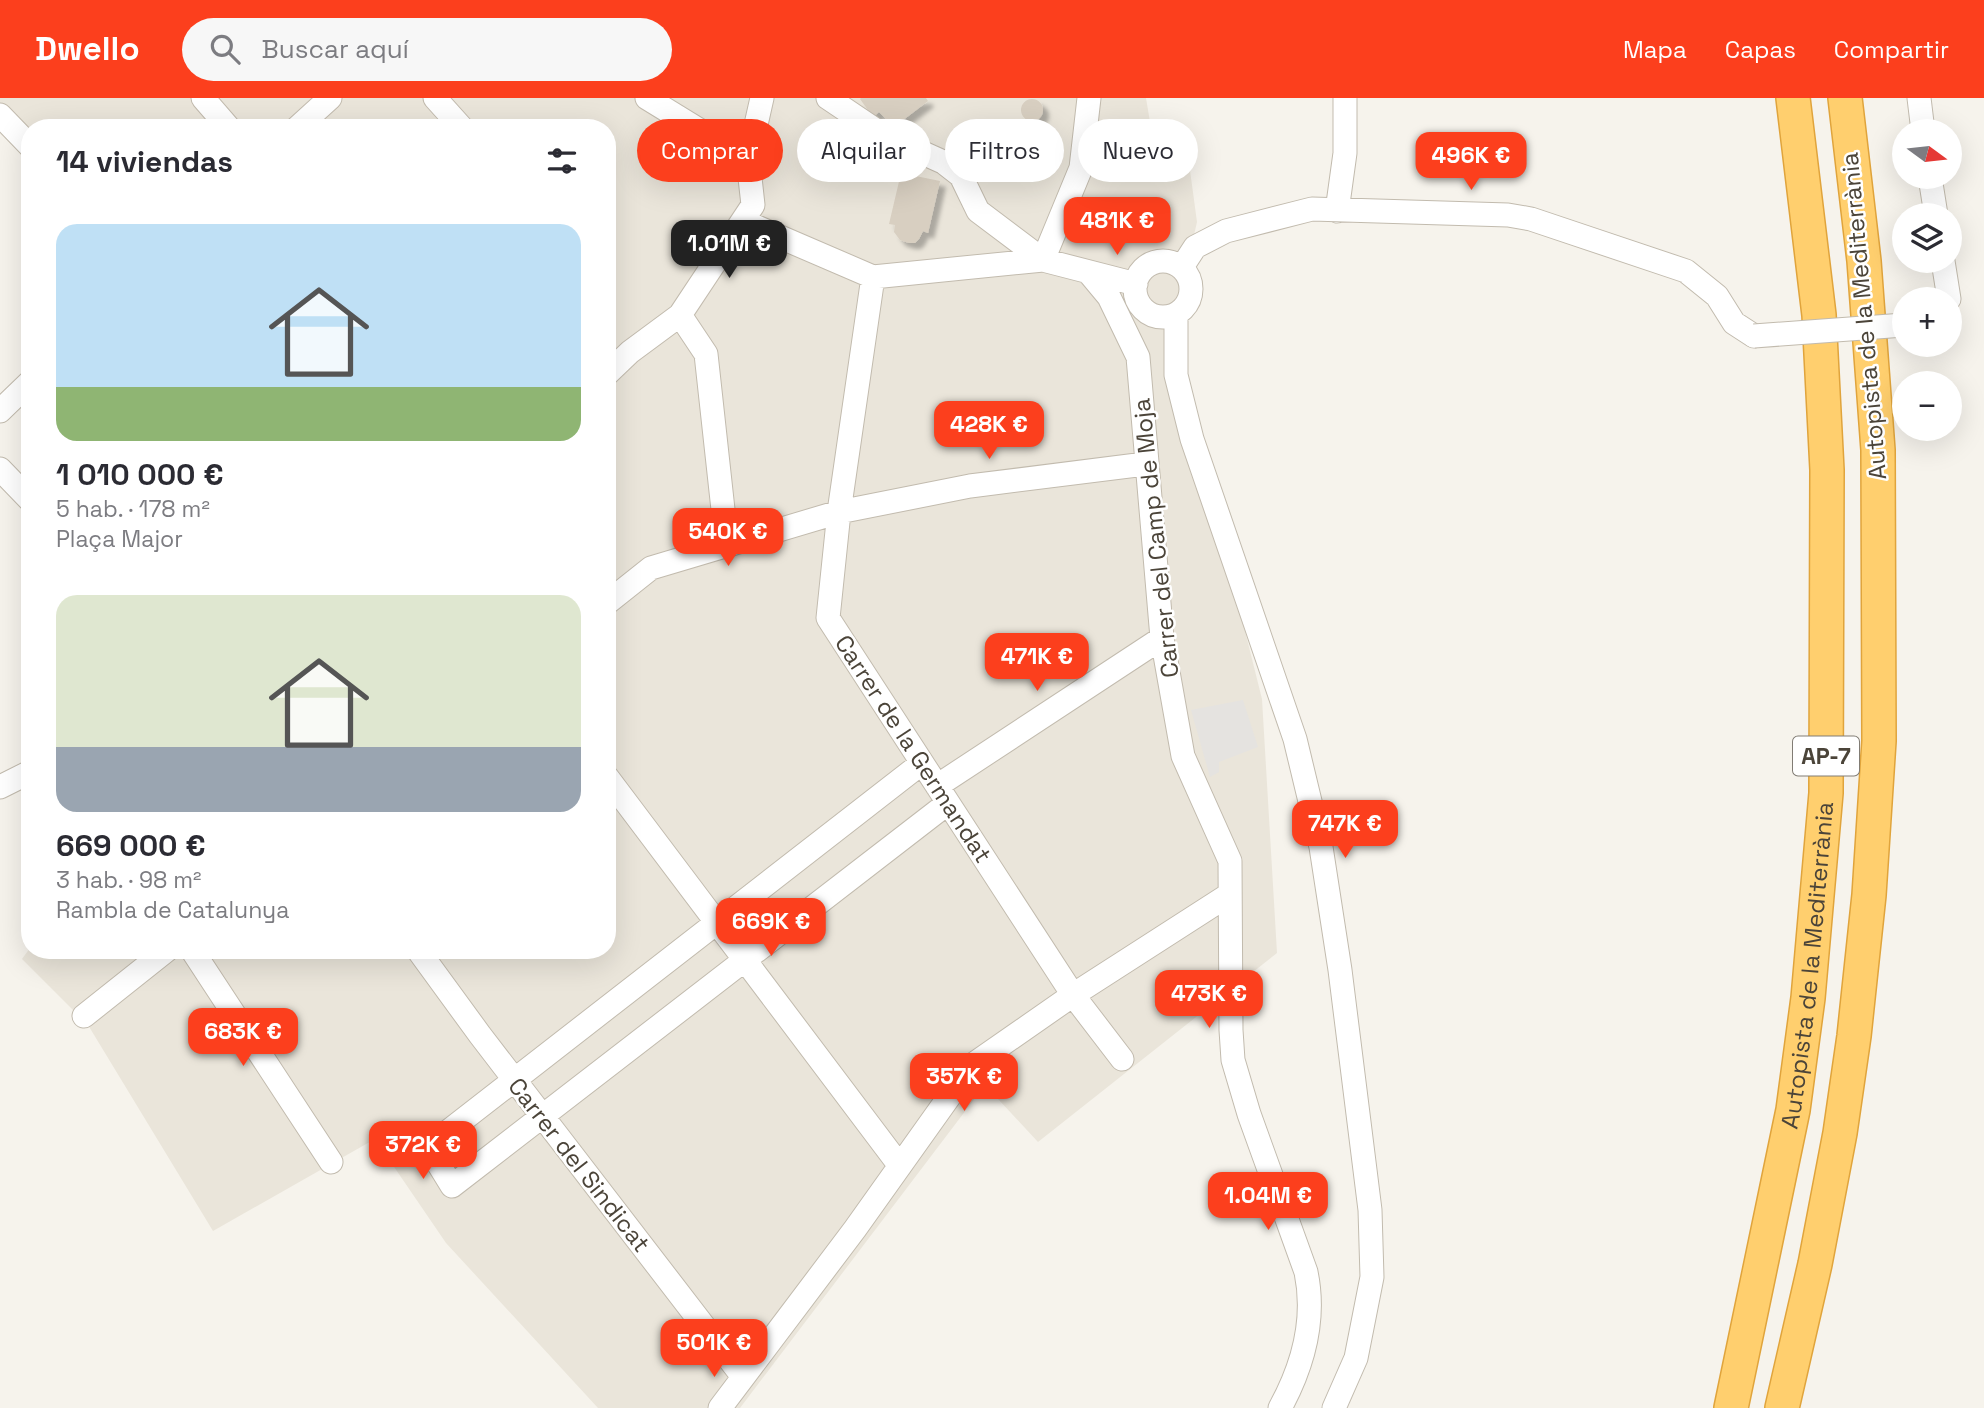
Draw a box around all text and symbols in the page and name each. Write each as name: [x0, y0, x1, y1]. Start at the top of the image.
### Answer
search box: [182, 18, 672, 81]
text: Dwello: [35, 28, 140, 70]
icon: search: [206, 30, 244, 68]
text: Buscar aquí: [262, 32, 409, 66]
text: Mapa: [1623, 34, 1687, 65]
text: Capas: [1725, 34, 1796, 65]
text: Compartir: [1834, 34, 1949, 65]
chip: Comprar: [637, 119, 783, 182]
chip: Alquilar: [797, 119, 931, 182]
chip: Filtros: [945, 119, 1064, 182]
chip: Nuevo: [1078, 119, 1198, 182]
north arrow: [1892, 119, 1962, 189]
map controls: [1892, 119, 1962, 441]
pin: 496K €: [1414, 132, 1528, 192]
text: 496K €: [1432, 140, 1510, 170]
text: 14 viviendas: [56, 142, 233, 181]
icon: filters: [543, 142, 581, 180]
street label: Autopista de la Mediterrània: [1834, 151, 1893, 481]
pin: 481K €: [1060, 198, 1174, 257]
button: layers: [1892, 203, 1962, 273]
text: 481K €: [1080, 205, 1154, 235]
pin: 1.01M €: [664, 220, 794, 280]
text: 1.01M €: [687, 228, 771, 258]
icon: home: [256, 269, 382, 395]
button: +: [1892, 287, 1962, 357]
button: −: [1892, 371, 1962, 441]
street label: Carrer del Camp de Moja: [1125, 397, 1186, 679]
pin: 428K €: [932, 402, 1046, 461]
text: 428K €: [950, 409, 1028, 439]
text: 1 010 000 €: [56, 455, 224, 494]
text: 5 hab. · 178 m²: [56, 494, 210, 524]
pin: 540K €: [671, 508, 785, 568]
text: 540K €: [688, 516, 768, 546]
text: Plaça Major: [56, 524, 183, 554]
street label: Carrer de la Germandat: [828, 629, 999, 869]
pin: 471K €: [980, 634, 1094, 693]
icon: home: [256, 640, 382, 766]
text: 471K €: [1001, 641, 1073, 671]
road number: AP-7: [1793, 736, 1859, 776]
pin: 747K €: [1288, 800, 1402, 860]
street label: Autopista de la Mediterrània: [1774, 800, 1840, 1131]
text: 747K €: [1308, 808, 1382, 838]
text: 669 000 €: [56, 826, 206, 865]
text: 3 hab. · 98 m²: [56, 865, 201, 895]
text: Rambla de Catalunya: [56, 895, 289, 925]
pin: 669K €: [714, 898, 828, 958]
text: 669K €: [732, 906, 810, 936]
pin: 473K €: [1152, 970, 1266, 1030]
text: 473K €: [1171, 978, 1247, 1008]
pin: 683K €: [186, 1009, 300, 1068]
text: 683K €: [204, 1016, 282, 1046]
pin: 357K €: [907, 1054, 1021, 1113]
text: 357K €: [926, 1061, 1002, 1091]
street label: Carrer del Sindicat: [502, 1071, 657, 1258]
pin: 372K €: [366, 1122, 480, 1181]
text: 372K €: [385, 1129, 461, 1159]
pin: 1.04M €: [1203, 1172, 1333, 1232]
text: 1.04M €: [1224, 1180, 1312, 1210]
pin: 501K €: [657, 1320, 771, 1379]
text: 501K €: [677, 1327, 751, 1357]

